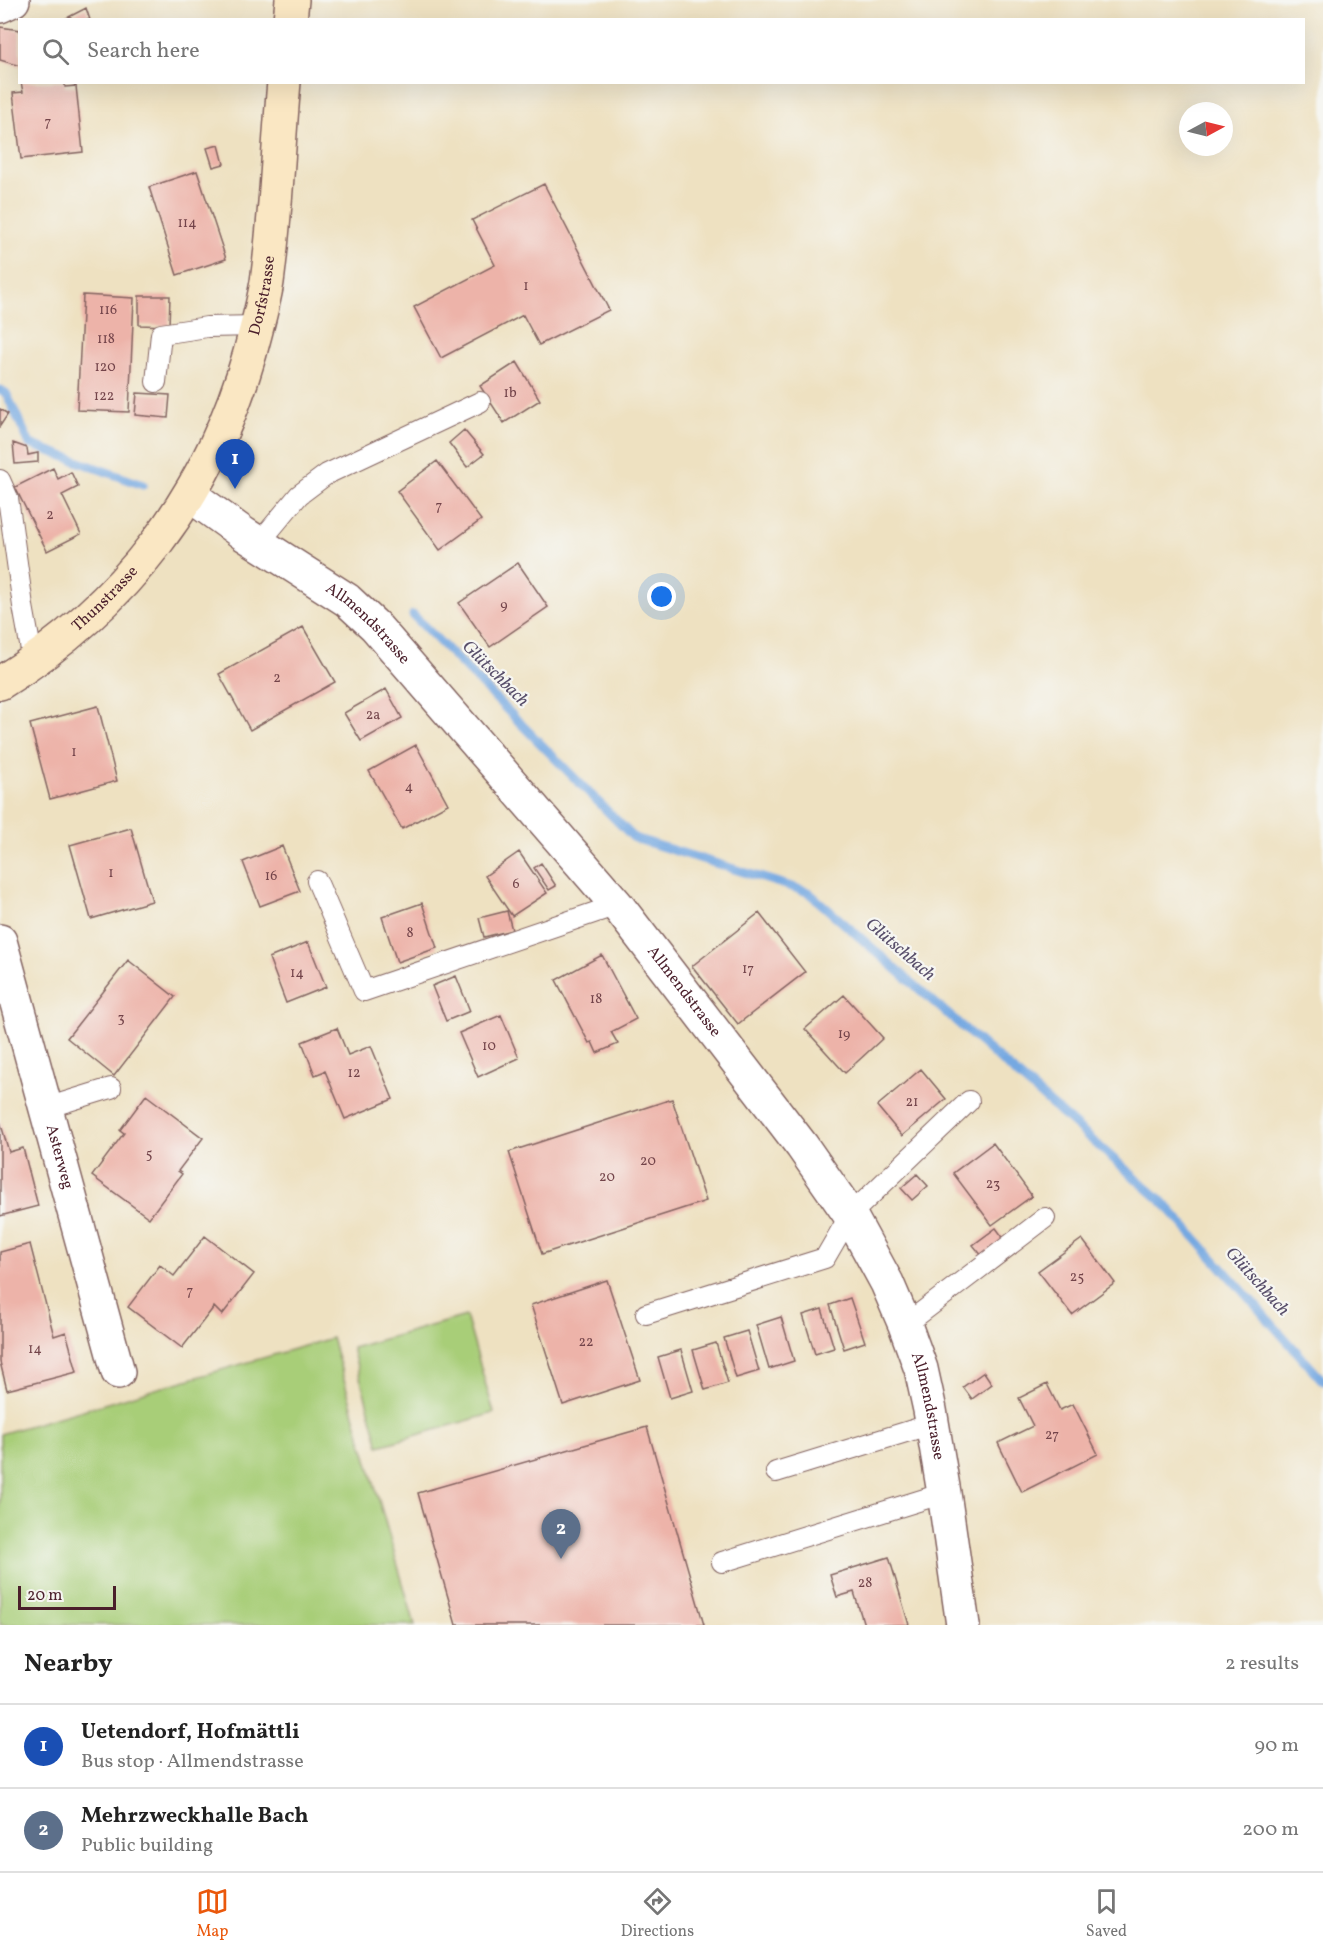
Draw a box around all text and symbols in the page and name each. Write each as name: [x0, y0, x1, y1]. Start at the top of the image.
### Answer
search box: [18, 18, 1305, 84]
icon: search: [39, 35, 72, 68]
text: Search here: [87, 36, 200, 67]
north arrow: [1179, 102, 1233, 156]
house number: 7: [45, 113, 52, 132]
house number: 114: [177, 214, 197, 233]
street label: Dorfstrasse: [244, 255, 281, 338]
house number: 1: [523, 277, 529, 296]
house number: 116: [99, 301, 117, 320]
house number: 118: [97, 330, 115, 349]
house number: 120: [94, 358, 116, 377]
house number: 1b: [503, 384, 517, 403]
house number: 122: [94, 387, 114, 406]
pin: 1: [216, 440, 254, 489]
house number: 7: [436, 497, 443, 516]
house number: 2: [46, 506, 54, 525]
street label: Thunstrasse: [67, 561, 144, 637]
street label: Allmendstrasse: [321, 578, 415, 669]
your location: [647, 582, 676, 611]
house number: 9: [500, 596, 508, 615]
water label: Glütschbach: [456, 635, 534, 713]
house number: 2: [273, 669, 281, 688]
house number: 2a: [366, 706, 380, 725]
house number: 1: [71, 743, 77, 762]
house number: 4: [405, 778, 413, 797]
house number: 1: [108, 864, 114, 883]
house number: 16: [265, 867, 277, 886]
house number: 6: [512, 875, 520, 894]
water label: Glütschbach: [860, 913, 940, 988]
house number: 8: [406, 924, 414, 943]
street label: Allmendstrasse: [642, 942, 726, 1042]
house number: 17: [742, 960, 754, 979]
house number: 14: [290, 964, 304, 983]
house number: 18: [590, 990, 602, 1009]
house number: 3: [117, 1009, 125, 1028]
house number: 19: [838, 1025, 850, 1044]
house number: 10: [482, 1037, 496, 1056]
house number: 12: [348, 1064, 360, 1083]
house number: 21: [906, 1093, 918, 1112]
street label: Asterweg: [40, 1122, 78, 1192]
house number: 5: [146, 1145, 152, 1164]
house number: 20: [640, 1152, 656, 1171]
house number: 20: [599, 1168, 615, 1187]
house number: 23: [986, 1175, 1000, 1194]
water label: Glütschbach: [1219, 1242, 1295, 1322]
house number: 25: [1070, 1268, 1084, 1287]
house number: 7: [187, 1282, 194, 1301]
house number: 22: [578, 1333, 594, 1352]
house number: 14: [28, 1340, 42, 1359]
street label: Allmendstrasse: [905, 1349, 949, 1462]
house number: 27: [1045, 1426, 1059, 1445]
pin: 2: [542, 1510, 580, 1559]
house number: 28: [858, 1574, 872, 1593]
scale bar: [18, 1583, 116, 1610]
text: 20 m: [27, 1585, 62, 1607]
text: Nearby: [24, 1646, 113, 1682]
text: 2 results: [1225, 1650, 1299, 1678]
text: Uetendorf, Hofmättli: [81, 1717, 300, 1748]
text: 1: [39, 1732, 48, 1760]
text: 90 m: [1255, 1732, 1299, 1760]
text: Bus stop · Allmendstrasse: [81, 1748, 304, 1776]
text: Mehrzweckhalle Bach: [81, 1801, 309, 1832]
text: 2: [38, 1816, 49, 1844]
text: 200 m: [1242, 1816, 1299, 1844]
text: Public building: [81, 1832, 213, 1860]
tab: Map: [196, 1885, 229, 1943]
tab: Directions: [621, 1885, 694, 1943]
tab: Saved: [1086, 1885, 1127, 1943]

